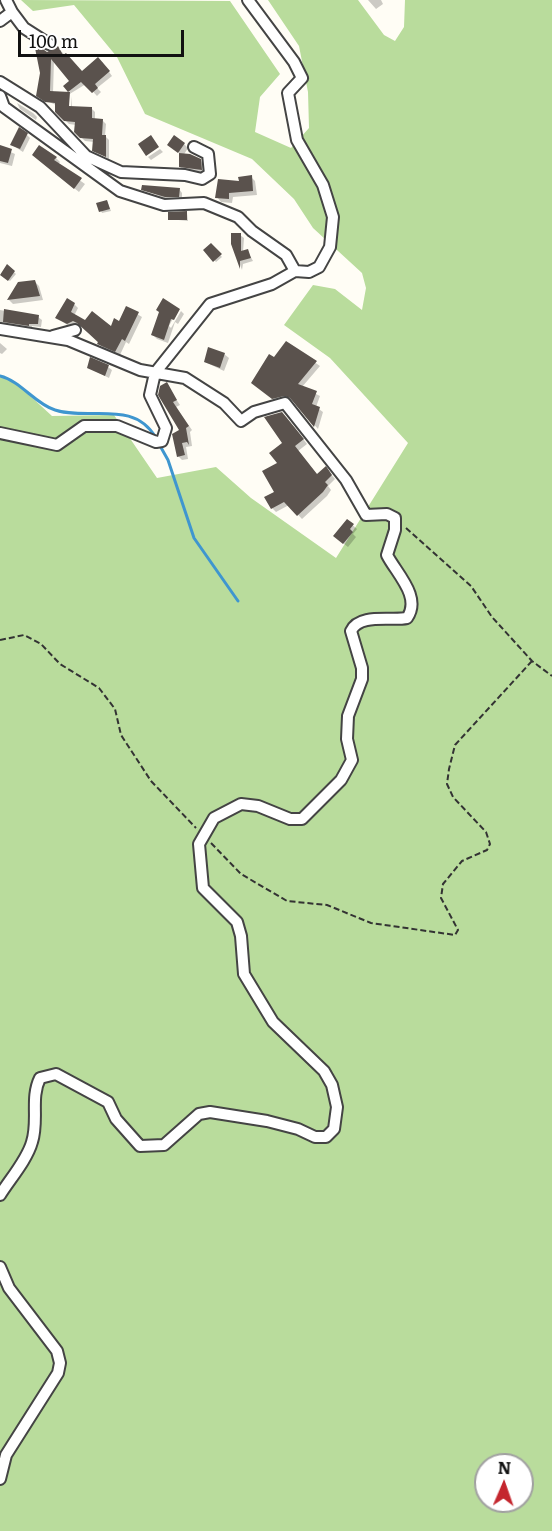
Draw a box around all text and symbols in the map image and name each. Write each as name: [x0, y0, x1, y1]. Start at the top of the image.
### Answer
scale bar: [21, 18, 188, 56]
text: 100 m: [29, 27, 78, 54]
north arrow: [474, 1453, 534, 1513]
text: N: [497, 1455, 512, 1479]

